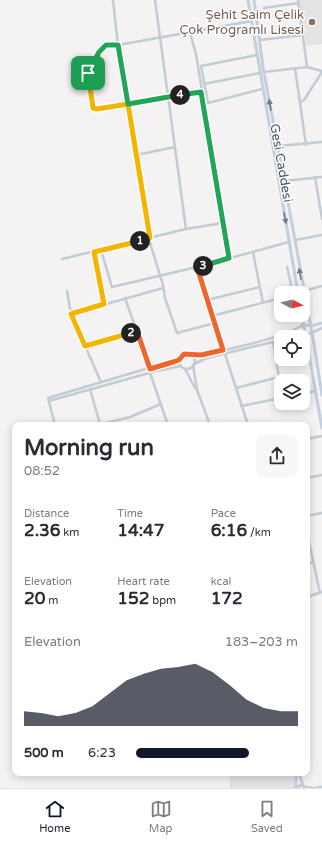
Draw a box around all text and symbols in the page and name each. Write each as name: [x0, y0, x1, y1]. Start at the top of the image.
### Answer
place label: Şehit Saim Çelik Çok Programlı Lisesi: [179, 7, 304, 38]
marker: Şehit Saim Çelik Çok Programlı Lisesi: [307, 17, 317, 27]
pin: [71, 56, 105, 90]
icon: arrive: [77, 62, 99, 84]
pin: 4: [170, 85, 190, 105]
text: 4: [177, 88, 183, 101]
one-way arrow: [267, 98, 273, 111]
street label: Gesi Caddesi: [266, 122, 296, 204]
one-way arrow: [282, 212, 288, 224]
pin: 1: [130, 231, 150, 251]
text: 1: [137, 234, 143, 247]
pin: 3: [193, 256, 213, 276]
text: 3: [200, 259, 206, 272]
one-way arrow: [297, 268, 303, 280]
north arrow: [274, 286, 310, 322]
map controls: [274, 286, 310, 410]
pin: 2: [121, 323, 141, 343]
text: 2: [128, 326, 134, 339]
button: locate: [274, 330, 310, 366]
button: layers: [274, 374, 310, 410]
text: Morning run: [24, 435, 154, 461]
button: share: [256, 435, 298, 477]
text: 08:52: [24, 463, 60, 479]
text: Distance: [24, 507, 69, 520]
text: Time: [117, 507, 143, 520]
text: Pace: [211, 507, 236, 520]
text: 2.36: [24, 520, 60, 541]
text: 14:47: [117, 520, 164, 541]
text: 6:16: [211, 520, 247, 541]
text: km: [60, 526, 79, 539]
text: /km: [247, 526, 271, 539]
text: Elevation: [24, 575, 72, 588]
text: Heart rate: [117, 575, 170, 588]
text: kcal: [211, 575, 231, 588]
text: 20: [24, 588, 45, 609]
text: 152: [117, 588, 149, 609]
text: 172: [211, 588, 243, 609]
text: m: [45, 594, 58, 607]
text: bpm: [149, 594, 176, 607]
text: Elevation: [24, 634, 81, 650]
text: 183–203 m: [225, 634, 298, 650]
text: 500 m: [24, 745, 64, 761]
text: 6:23: [88, 745, 116, 761]
tab: Home: [39, 798, 70, 835]
tab: Map: [149, 798, 173, 835]
tab: Saved: [251, 798, 283, 835]

